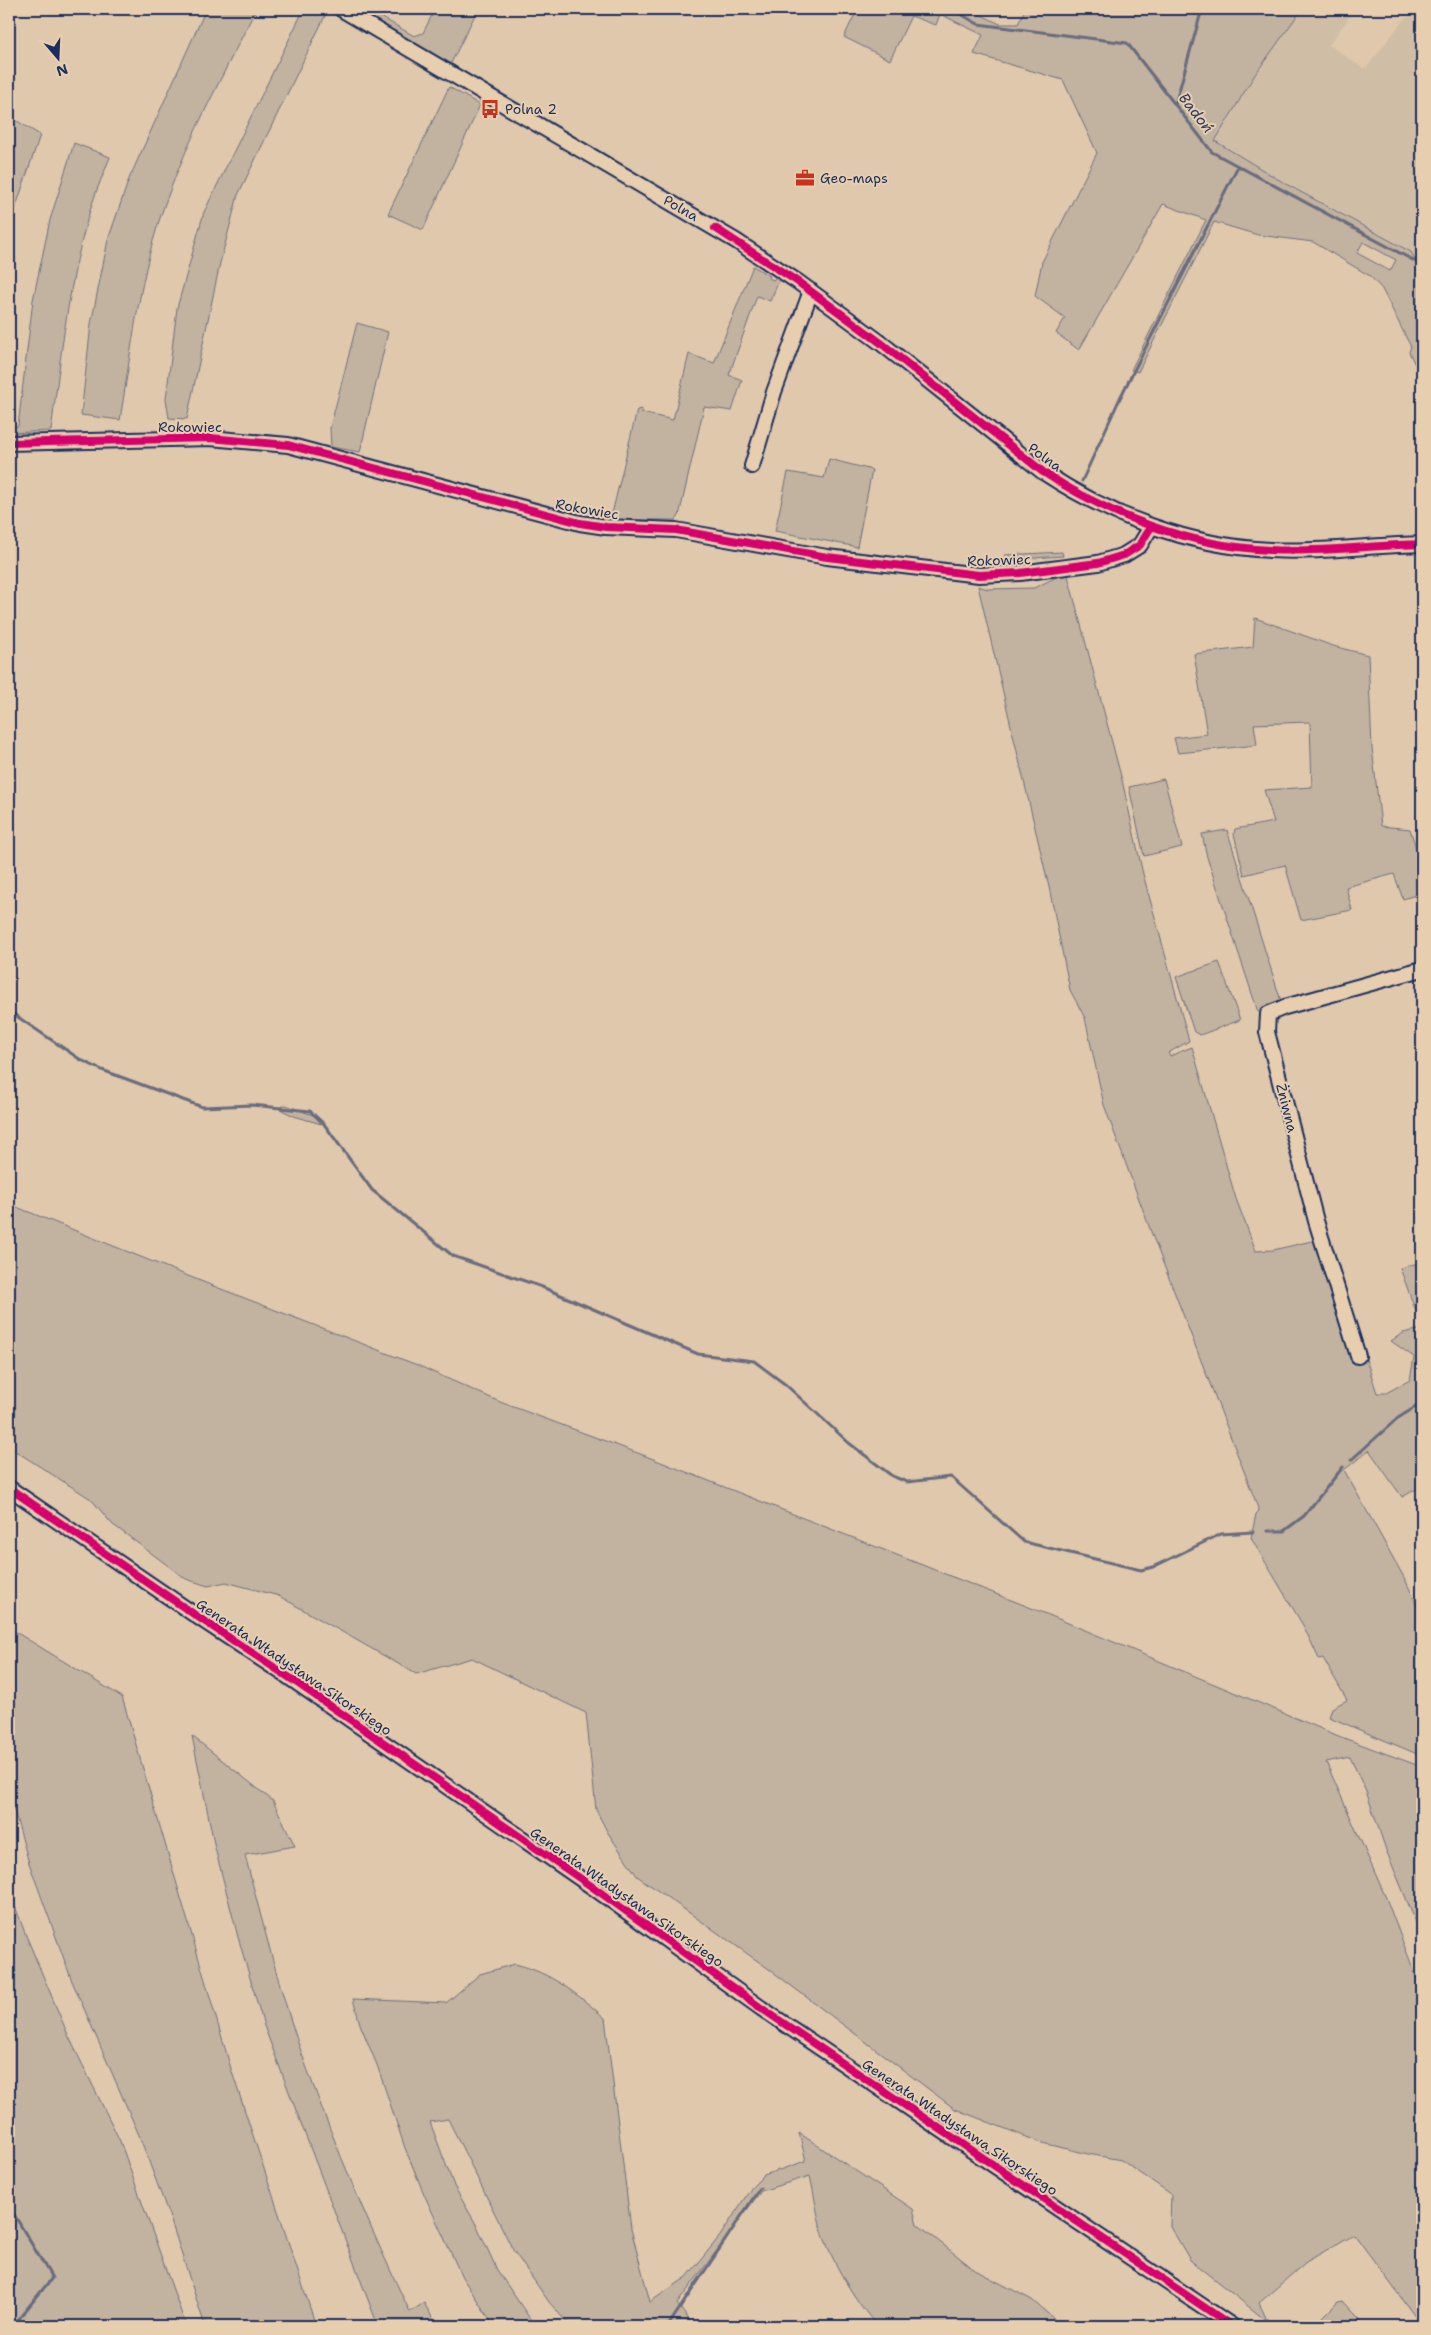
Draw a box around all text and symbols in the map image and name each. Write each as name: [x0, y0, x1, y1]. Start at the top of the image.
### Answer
north arrow: [32, 32, 82, 82]
text: N: [54, 60, 70, 81]
water label: Badoń: [1174, 89, 1218, 137]
bus stop icon: Polna 2: [479, 98, 501, 120]
place label: Polna 2: [505, 100, 557, 118]
office icon: Geo-maps: [794, 167, 816, 189]
place label: Geo-maps: [820, 169, 888, 187]
street label: Polna: [660, 191, 702, 225]
street label: Rokowiec: [158, 418, 222, 436]
street label: Polna: [1025, 439, 1066, 475]
street label: Rokowiec: [554, 495, 620, 523]
street label: Rokowiec: [967, 550, 1031, 570]
street label: Żniwna: [1272, 1082, 1302, 1135]
street label: Generała Władysława Sikorskiego: [193, 1595, 395, 1739]
street label: Generała Władysława Sikorskiego: [527, 1823, 727, 1971]
street label: Generała Władysława Sikorskiego: [859, 2055, 1061, 2199]

